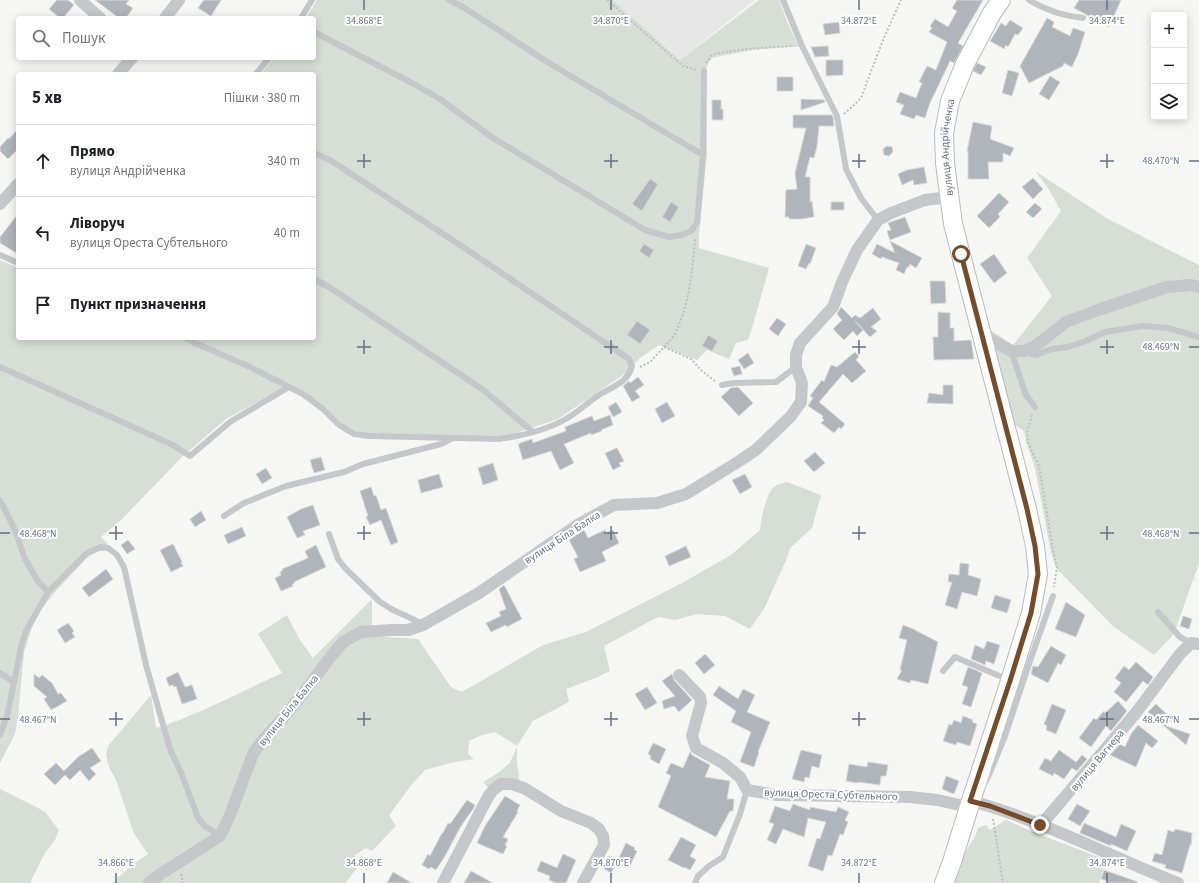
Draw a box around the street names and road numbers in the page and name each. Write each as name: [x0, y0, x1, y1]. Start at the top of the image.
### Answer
street label: вулиця Андрійченка: [937, 98, 958, 197]
street label: вулиця Біла Балка: [521, 507, 603, 568]
street label: вулиця Біла Балка: [255, 671, 322, 749]
street label: вулиця Вагнера: [1067, 726, 1128, 794]
street label: вулиця Ореста Субтельного: [764, 785, 898, 804]

